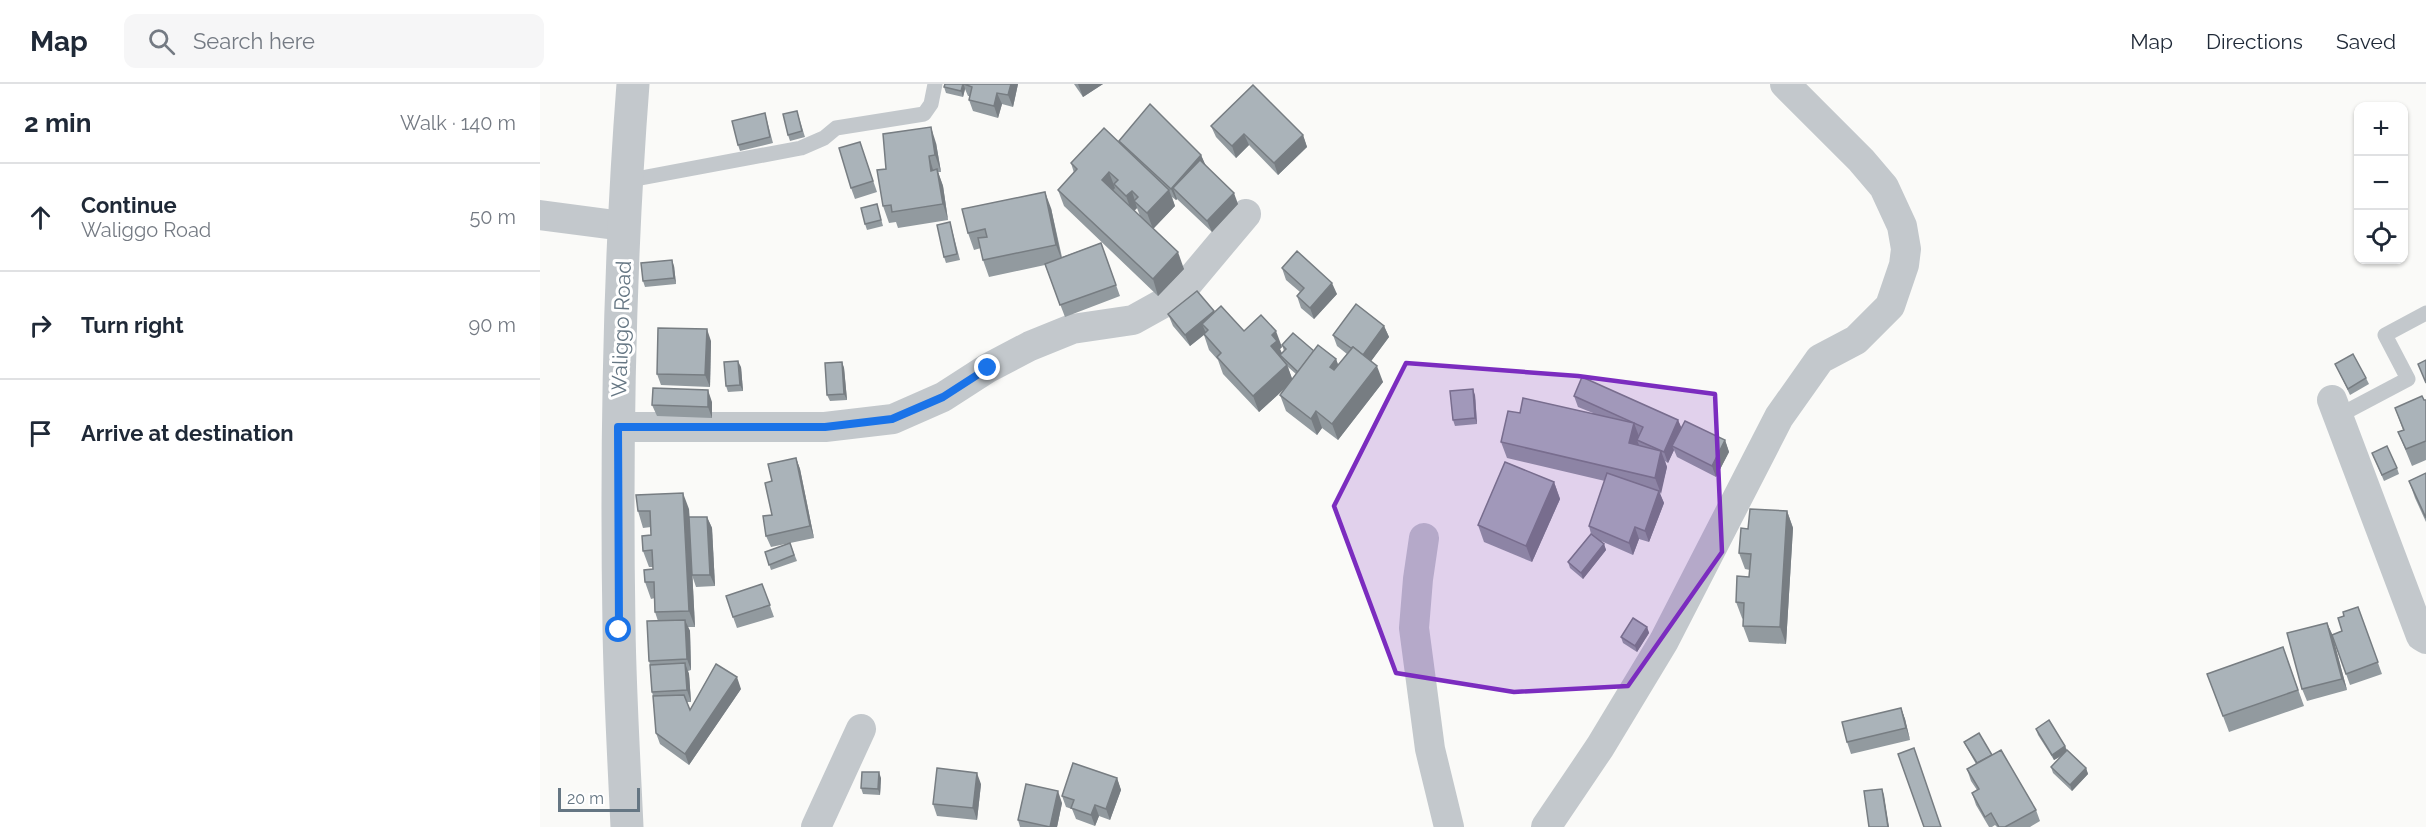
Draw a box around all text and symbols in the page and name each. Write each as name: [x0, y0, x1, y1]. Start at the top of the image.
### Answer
search box: [124, 14, 544, 68]
text: Map: [30, 25, 88, 58]
icon: search: [145, 25, 178, 58]
text: Search here: [193, 28, 315, 54]
text: Map: [2130, 29, 2173, 54]
text: Directions: [2206, 29, 2303, 54]
text: Saved: [2336, 29, 2396, 54]
map controls: [2354, 102, 2408, 264]
button: +: [2354, 102, 2408, 156]
text: 2 min: [24, 108, 91, 138]
text: Walk · 140 m: [400, 111, 516, 135]
button: −: [2354, 156, 2408, 210]
text: Continue: [81, 192, 177, 218]
icon: ahead: [24, 201, 57, 234]
text: 50 m: [469, 205, 516, 229]
button: locate: [2354, 210, 2408, 264]
text: Waliggo Road: [81, 218, 211, 242]
street label: Waliggo Road: [606, 260, 636, 398]
icon: right: [24, 309, 57, 342]
text: Turn right: [81, 312, 184, 338]
text: 90 m: [469, 313, 516, 337]
route end: [974, 354, 1000, 380]
icon: arrive: [24, 417, 57, 450]
text: Arrive at destination: [81, 420, 294, 446]
route start: [605, 616, 631, 642]
scale bar: [558, 785, 640, 812]
text: 20 m: [567, 789, 604, 808]

